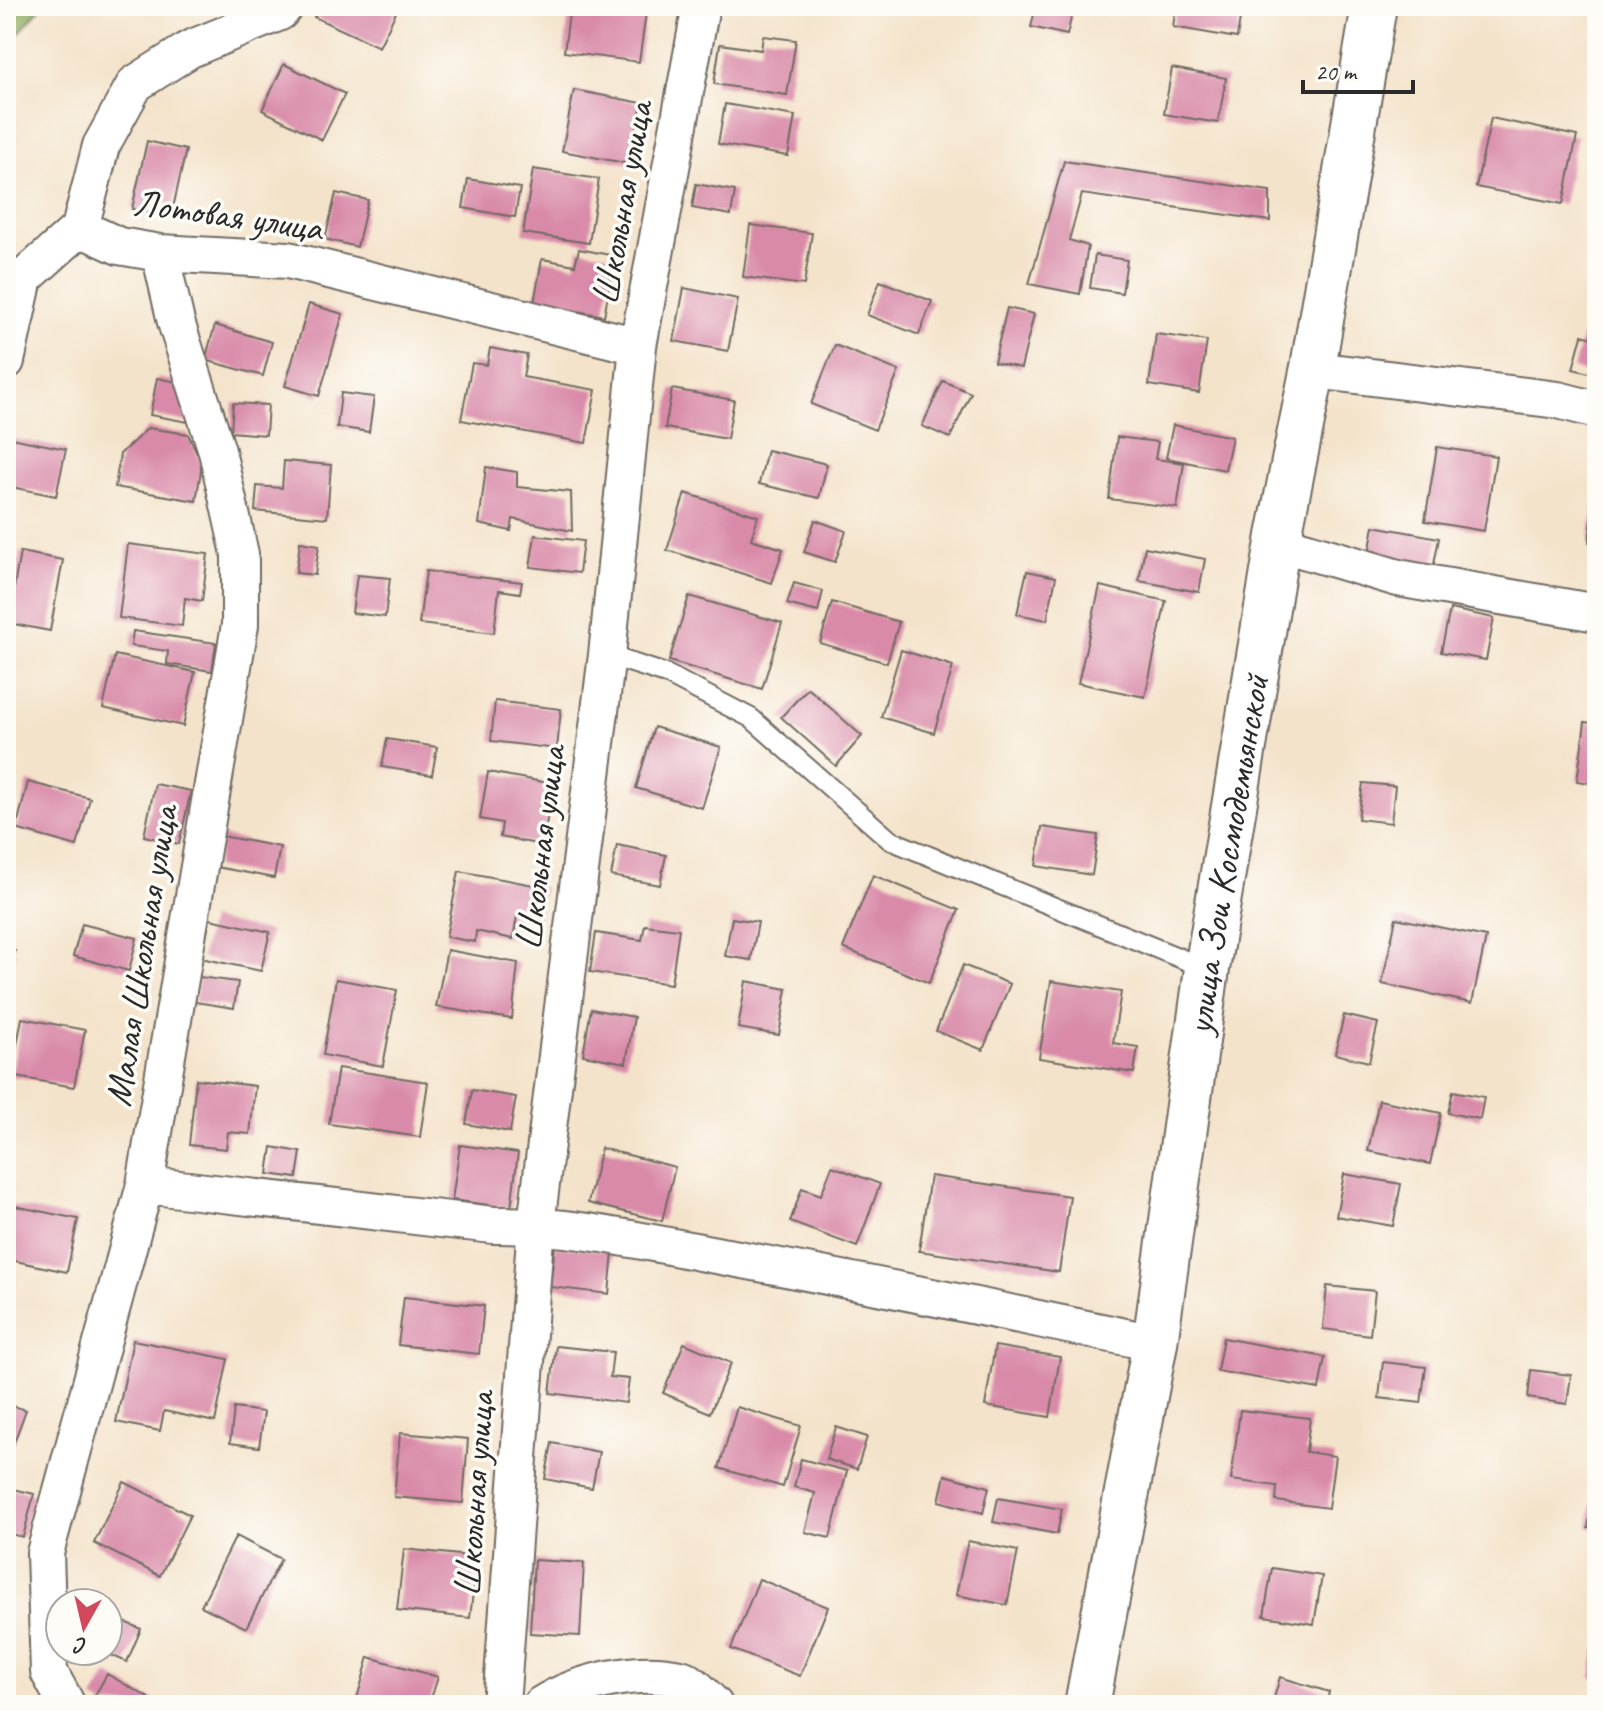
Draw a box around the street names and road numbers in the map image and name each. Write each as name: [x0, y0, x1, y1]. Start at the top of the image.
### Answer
street label: Школьная улица: [581, 95, 664, 308]
street label: Лотовая улица: [131, 179, 328, 252]
street label: улица Зои Космодемьянской: [1174, 669, 1279, 1039]
street label: Школьная улица: [504, 740, 576, 953]
street label: Малая Школьная улица: [94, 799, 188, 1110]
street label: Школьная улица: [443, 1387, 505, 1598]

